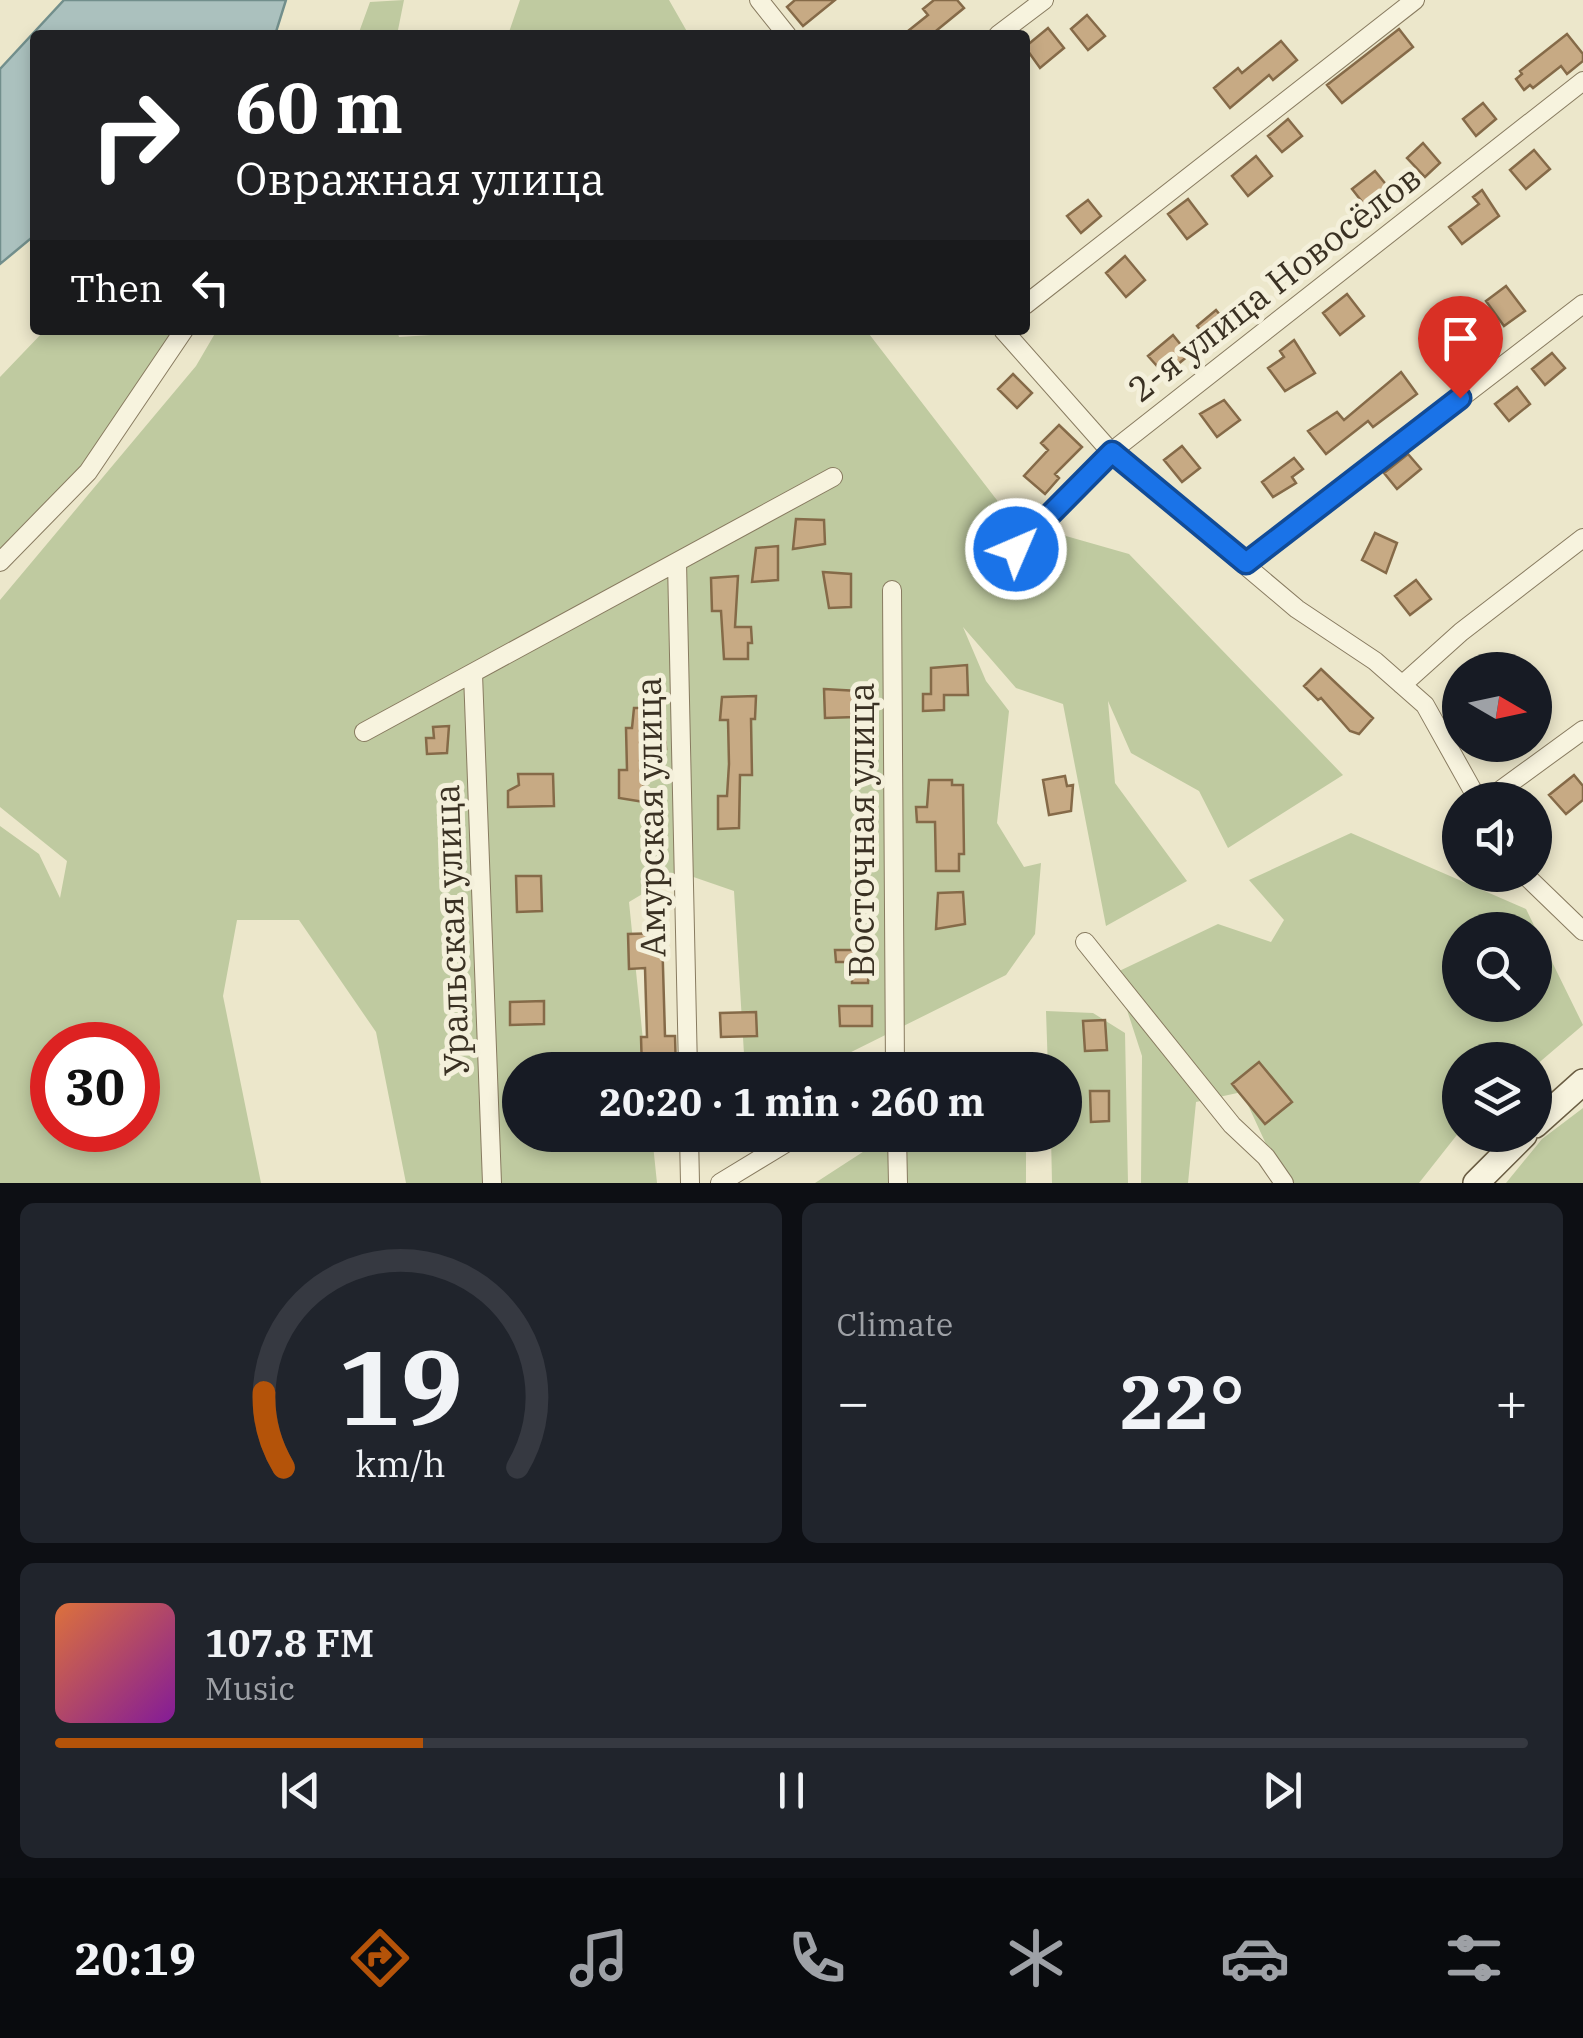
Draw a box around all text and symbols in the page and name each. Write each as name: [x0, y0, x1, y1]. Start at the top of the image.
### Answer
text: 60 m: [235, 61, 403, 152]
icon: right: [70, 70, 200, 200]
text: Овражная улица: [235, 149, 605, 207]
street label: 2-я улица Новосёлов: [1118, 154, 1430, 412]
icon: left: [183, 260, 238, 315]
text: Then: [70, 263, 163, 312]
pin: [1418, 296, 1503, 399]
icon: arrive: [1433, 311, 1488, 366]
position arrow: [964, 497, 1068, 601]
north arrow: [1442, 652, 1552, 762]
map controls: [1442, 652, 1552, 1152]
street label: Амурская улица: [625, 676, 675, 958]
street label: Восточная улица: [838, 682, 884, 978]
button: sound: [1442, 782, 1552, 892]
street label: Уральская улица: [423, 783, 479, 1077]
button: search: [1442, 912, 1552, 1022]
speed limit sign: 30: [30, 1022, 160, 1152]
button: layers: [1442, 1042, 1552, 1152]
text: 20:20 · 1 min · 260 m: [599, 1077, 985, 1126]
text: Climate: [837, 1303, 953, 1345]
text: 19: [338, 1318, 463, 1454]
text: 22°: [1120, 1352, 1245, 1450]
text: −: [837, 1366, 870, 1437]
text: +: [1495, 1366, 1528, 1437]
text: km/h: [356, 1440, 446, 1487]
text: 107.8 FM: [205, 1618, 374, 1667]
text: Music: [205, 1667, 295, 1709]
icon: previous: [273, 1763, 328, 1818]
icon: pause: [764, 1763, 819, 1818]
icon: next: [1255, 1763, 1310, 1818]
icon: directions: [345, 1923, 415, 1993]
icon: music: [564, 1923, 634, 1993]
icon: phone: [782, 1923, 852, 1993]
icon: climate: [1001, 1923, 1071, 1993]
icon: car: [1220, 1923, 1290, 1993]
icon: filters: [1439, 1923, 1509, 1993]
text: 20:19: [74, 1929, 196, 1987]

